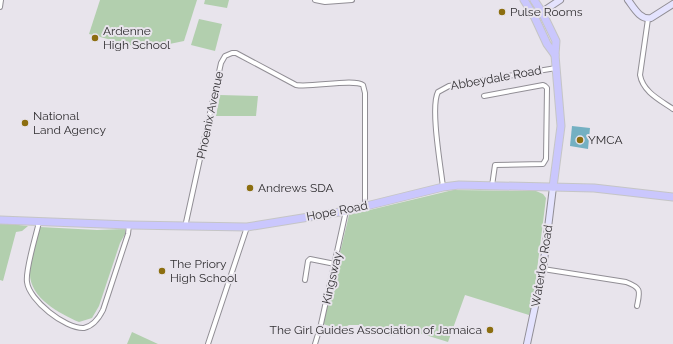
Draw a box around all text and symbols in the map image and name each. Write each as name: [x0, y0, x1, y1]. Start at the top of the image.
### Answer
place label: Pulse Rooms: [510, 5, 583, 19]
marker: Pulse Rooms: [497, 7, 507, 17]
place label: Ardenne High School: [103, 24, 171, 52]
marker: Ardenne High School: [90, 33, 100, 43]
street label: Abbeydale Road: [449, 63, 543, 93]
street label: Phoenix Avenue: [194, 70, 226, 160]
place label: National Land Agency: [33, 109, 107, 137]
marker: National Land Agency: [20, 118, 30, 128]
place label: YMCA: [588, 133, 623, 147]
marker: YMCA: [575, 135, 585, 145]
place label: Andrews SDA: [258, 181, 334, 195]
marker: Andrews SDA: [245, 183, 255, 193]
street label: Hope Road: [305, 198, 369, 224]
street label: Waterloo Road: [529, 224, 555, 308]
street label: Kingsway: [319, 250, 345, 305]
place label: The Priory High School: [170, 257, 238, 285]
marker: The Priory High School: [157, 266, 167, 276]
place label: The Girl Guides Association of Jamaica: [270, 323, 482, 337]
marker: The Girl Guides Association of Jamaica: [485, 325, 495, 335]

